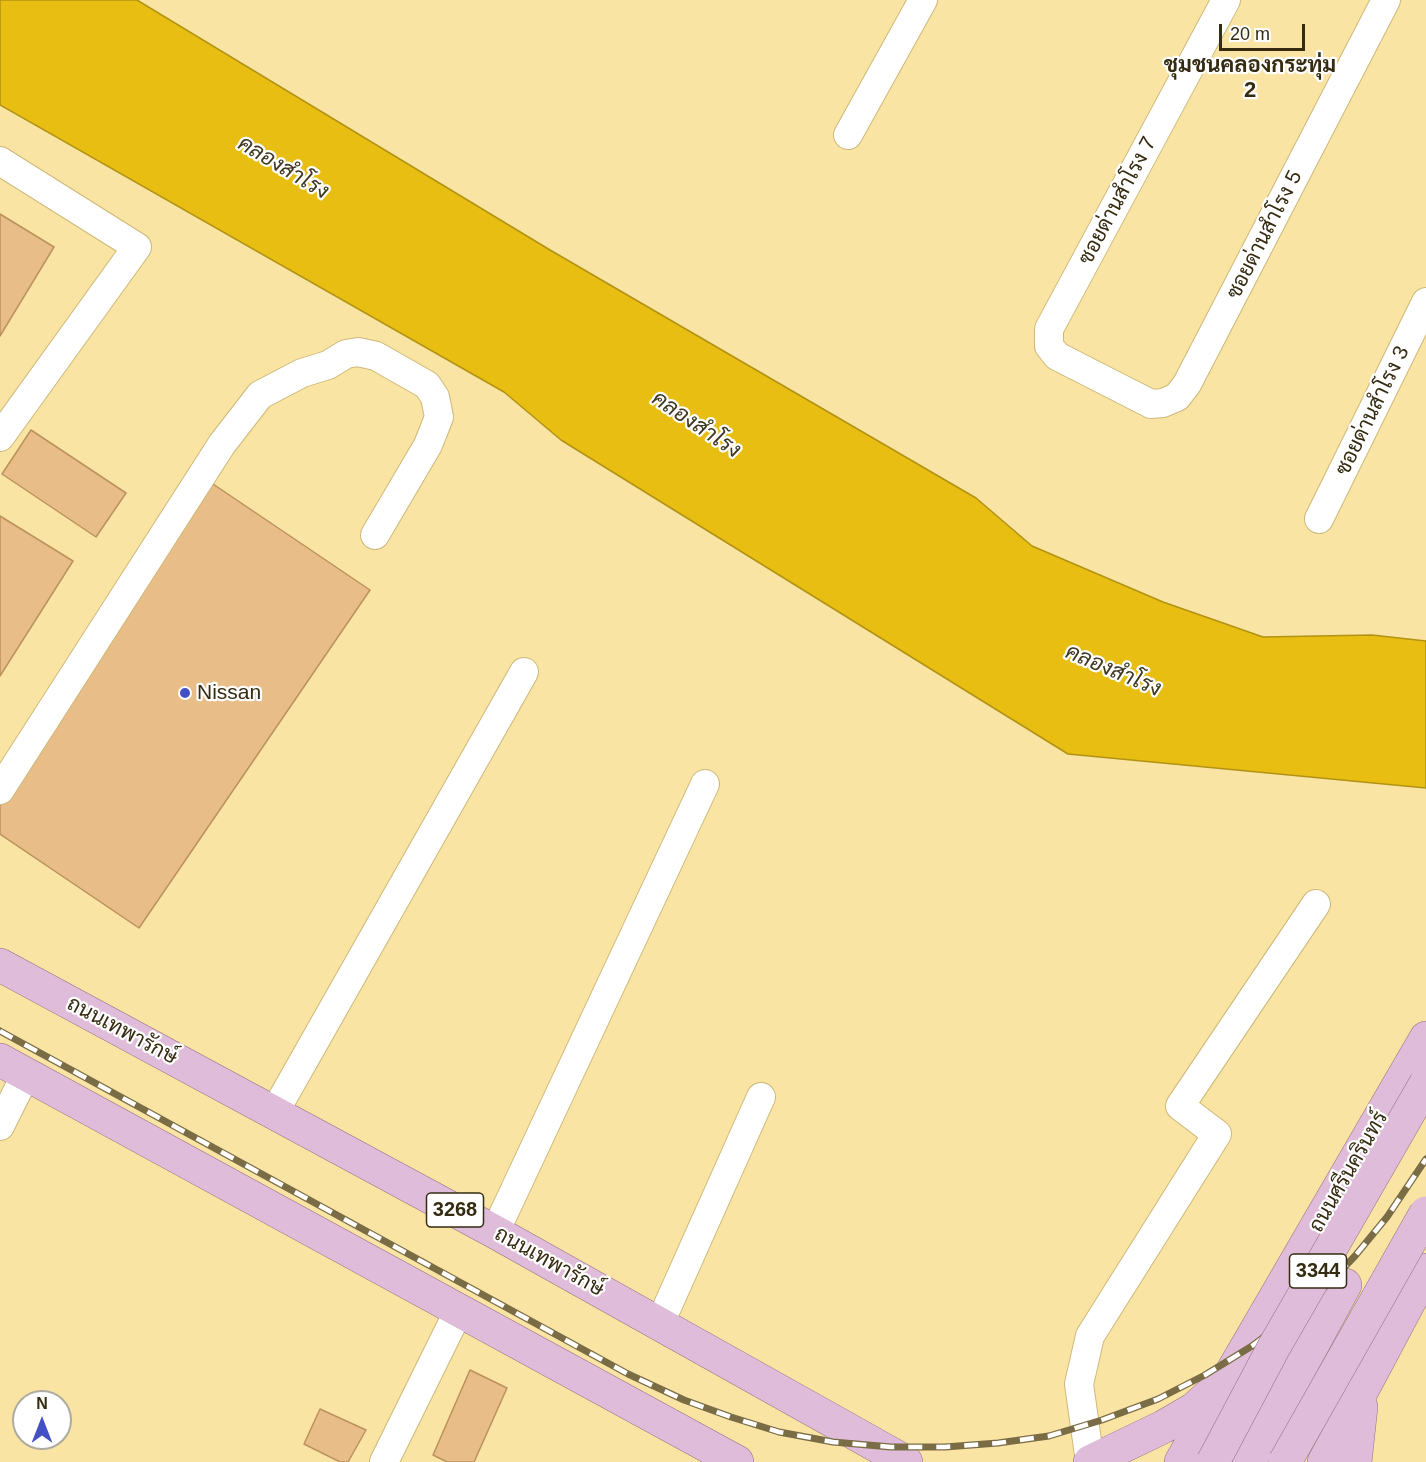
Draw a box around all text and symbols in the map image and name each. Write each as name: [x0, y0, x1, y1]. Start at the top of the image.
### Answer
scale bar: [1222, 12, 1308, 50]
text: 20 m: [1230, 24, 1270, 44]
district label: ชุมชนคลองกระทุ่ม 2: [1164, 53, 1336, 104]
water label: คลองสำโรง: [233, 131, 333, 205]
street label: ซอยด่านสำโรง 7: [1074, 133, 1162, 269]
street label: ซอยด่านสำโรง 5: [1222, 167, 1308, 303]
street label: ซอยด่านสำโรง 3: [1331, 342, 1415, 480]
water label: คลองสำโรง: [647, 386, 745, 464]
water label: คลองสำโรง: [1061, 639, 1165, 703]
place label: Nissan: [197, 680, 261, 706]
marker: Nissan: [178, 686, 192, 700]
street label: ถนนเทพารักษ์: [63, 991, 181, 1071]
street label: ถนนศรีนครินทร์: [1304, 1107, 1394, 1237]
road number: 3268: [426, 1193, 484, 1227]
street label: ถนนเทพารักษ์: [490, 1222, 608, 1302]
road number: 3344: [1290, 1254, 1346, 1288]
north arrow: [12, 1390, 72, 1450]
text: N: [36, 1395, 48, 1412]

